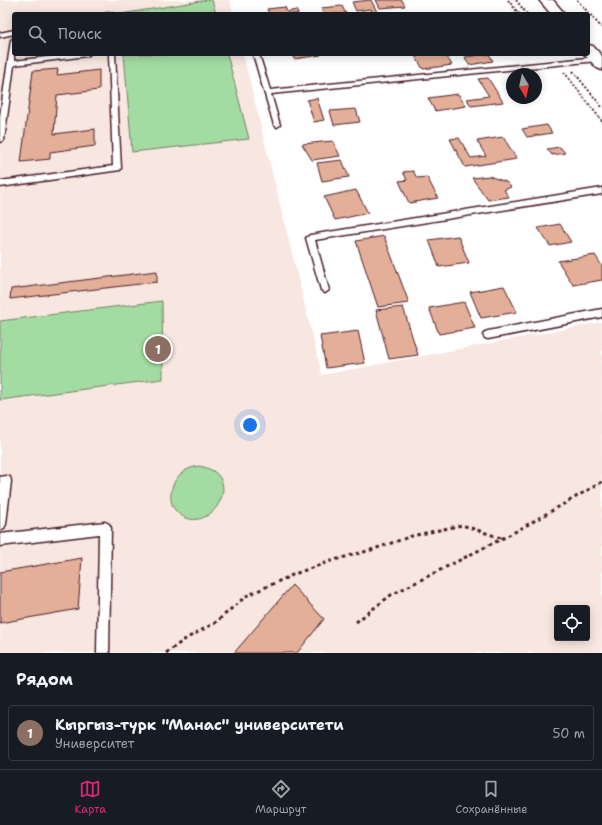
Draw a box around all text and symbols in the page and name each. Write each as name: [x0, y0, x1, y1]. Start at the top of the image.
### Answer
search box: [12, 12, 590, 56]
icon: search: [26, 23, 48, 45]
text: Поиск: [58, 24, 102, 44]
north arrow: [506, 68, 542, 104]
pin: 1: [145, 334, 171, 364]
your location: [240, 415, 260, 435]
map controls: [554, 605, 590, 641]
button: locate: [554, 605, 590, 641]
text: Рядом: [16, 668, 73, 690]
text: Кыргыз-түрк "Манас" университети: [55, 715, 344, 735]
text: 1: [27, 725, 33, 742]
text: 50 m: [552, 725, 585, 742]
text: Университет: [55, 735, 134, 752]
tab: Карта: [75, 778, 106, 817]
tab: Маршрут: [255, 778, 306, 817]
tab: Сохранённые: [456, 778, 527, 817]

